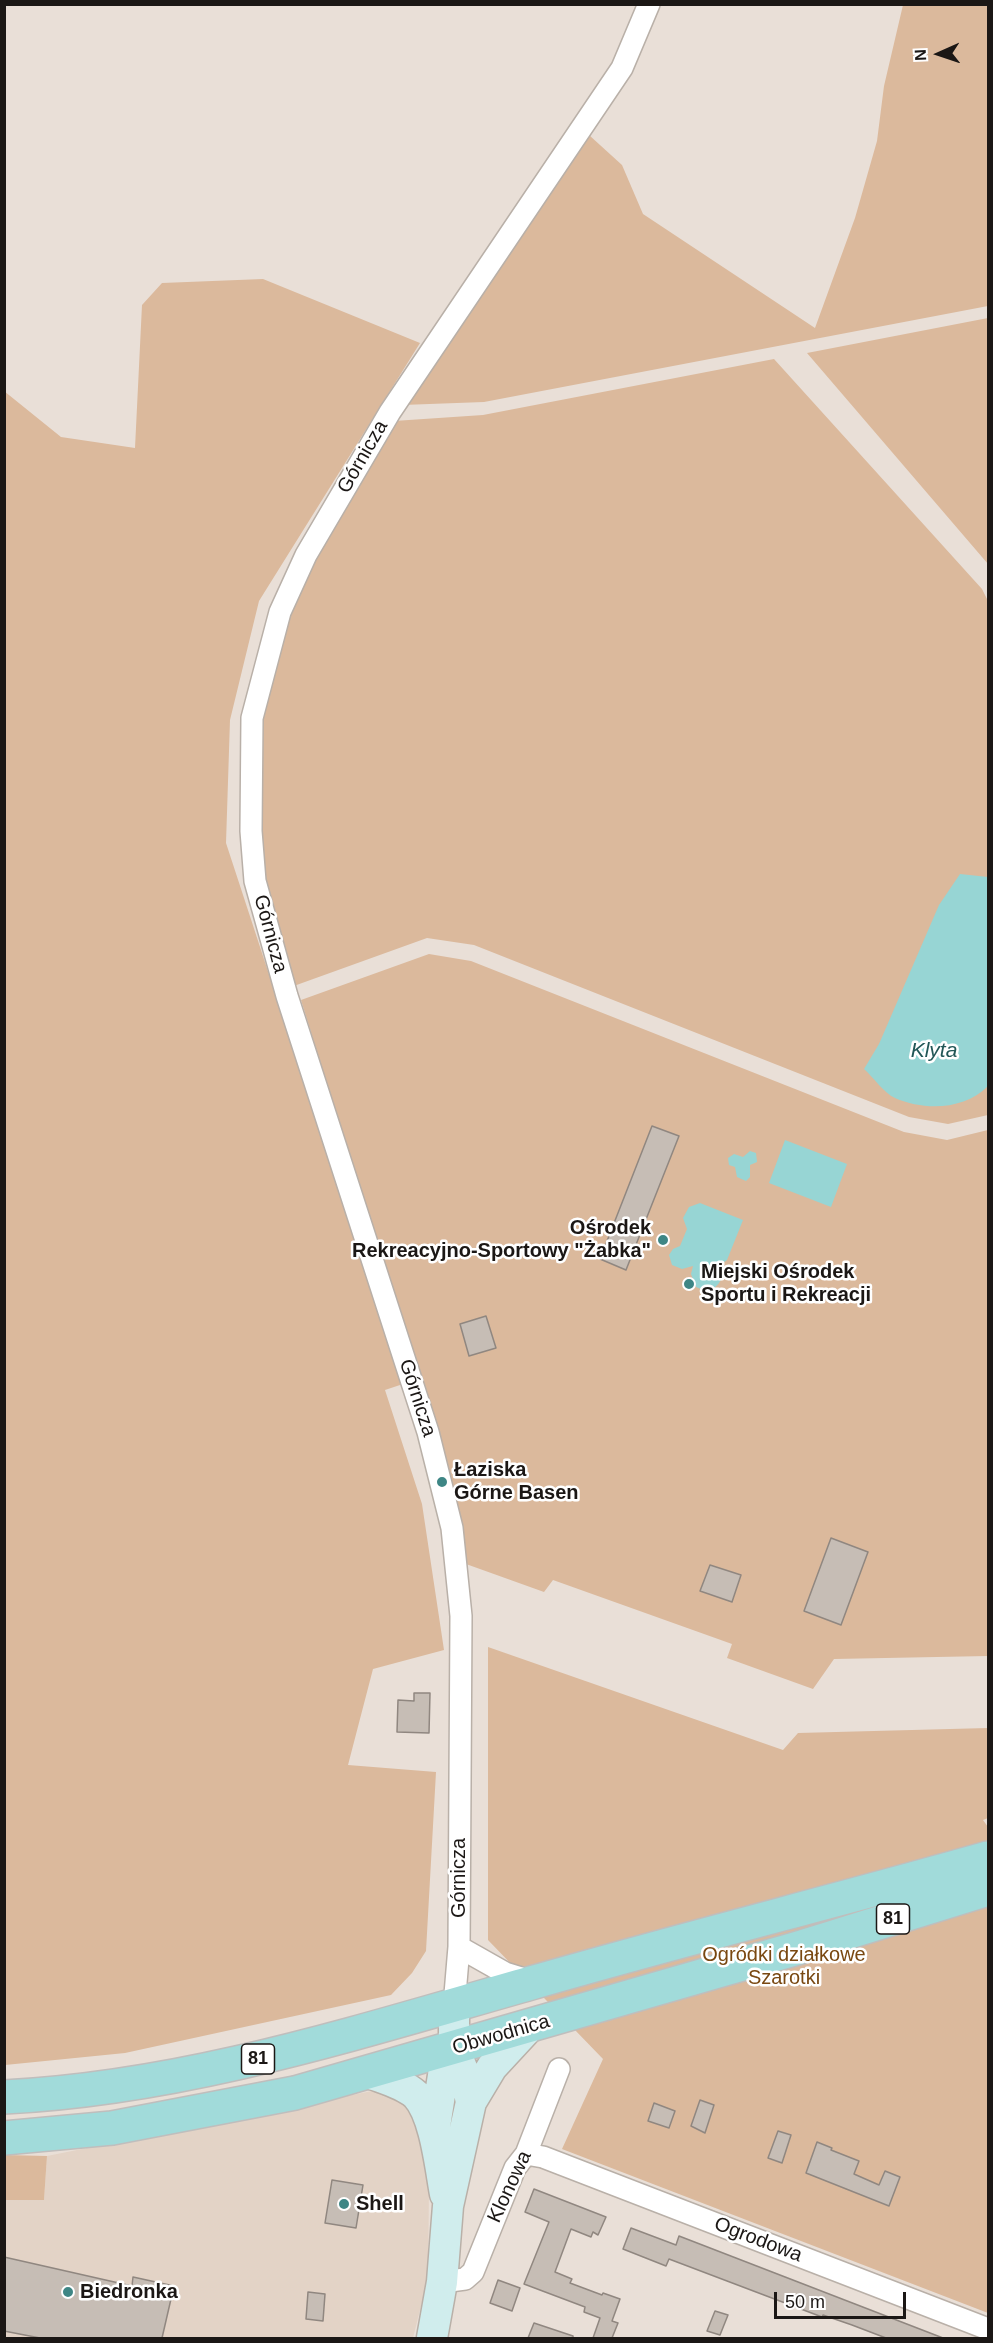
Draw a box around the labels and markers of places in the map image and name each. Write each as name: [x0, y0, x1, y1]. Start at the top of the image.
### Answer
place label: Ośrodek Rekreacyjno-Sportowy "Żabka": [352, 1216, 651, 1263]
marker: Ośrodek Rekreacyjno-Sportowy "Żabka": [656, 1233, 670, 1247]
place label: Miejski Ośrodek Sportu i Rekreacji: [701, 1260, 871, 1307]
marker: Miejski Ośrodek Sportu i Rekreacji: [682, 1277, 696, 1291]
place label: Łaziska Górne Basen: [454, 1458, 578, 1505]
marker: Łaziska Górne Basen: [435, 1475, 449, 1489]
place label: Shell: [356, 2192, 404, 2216]
marker: Shell: [337, 2197, 351, 2211]
place label: Biedronka: [80, 2280, 178, 2304]
marker: Biedronka: [61, 2285, 75, 2299]

